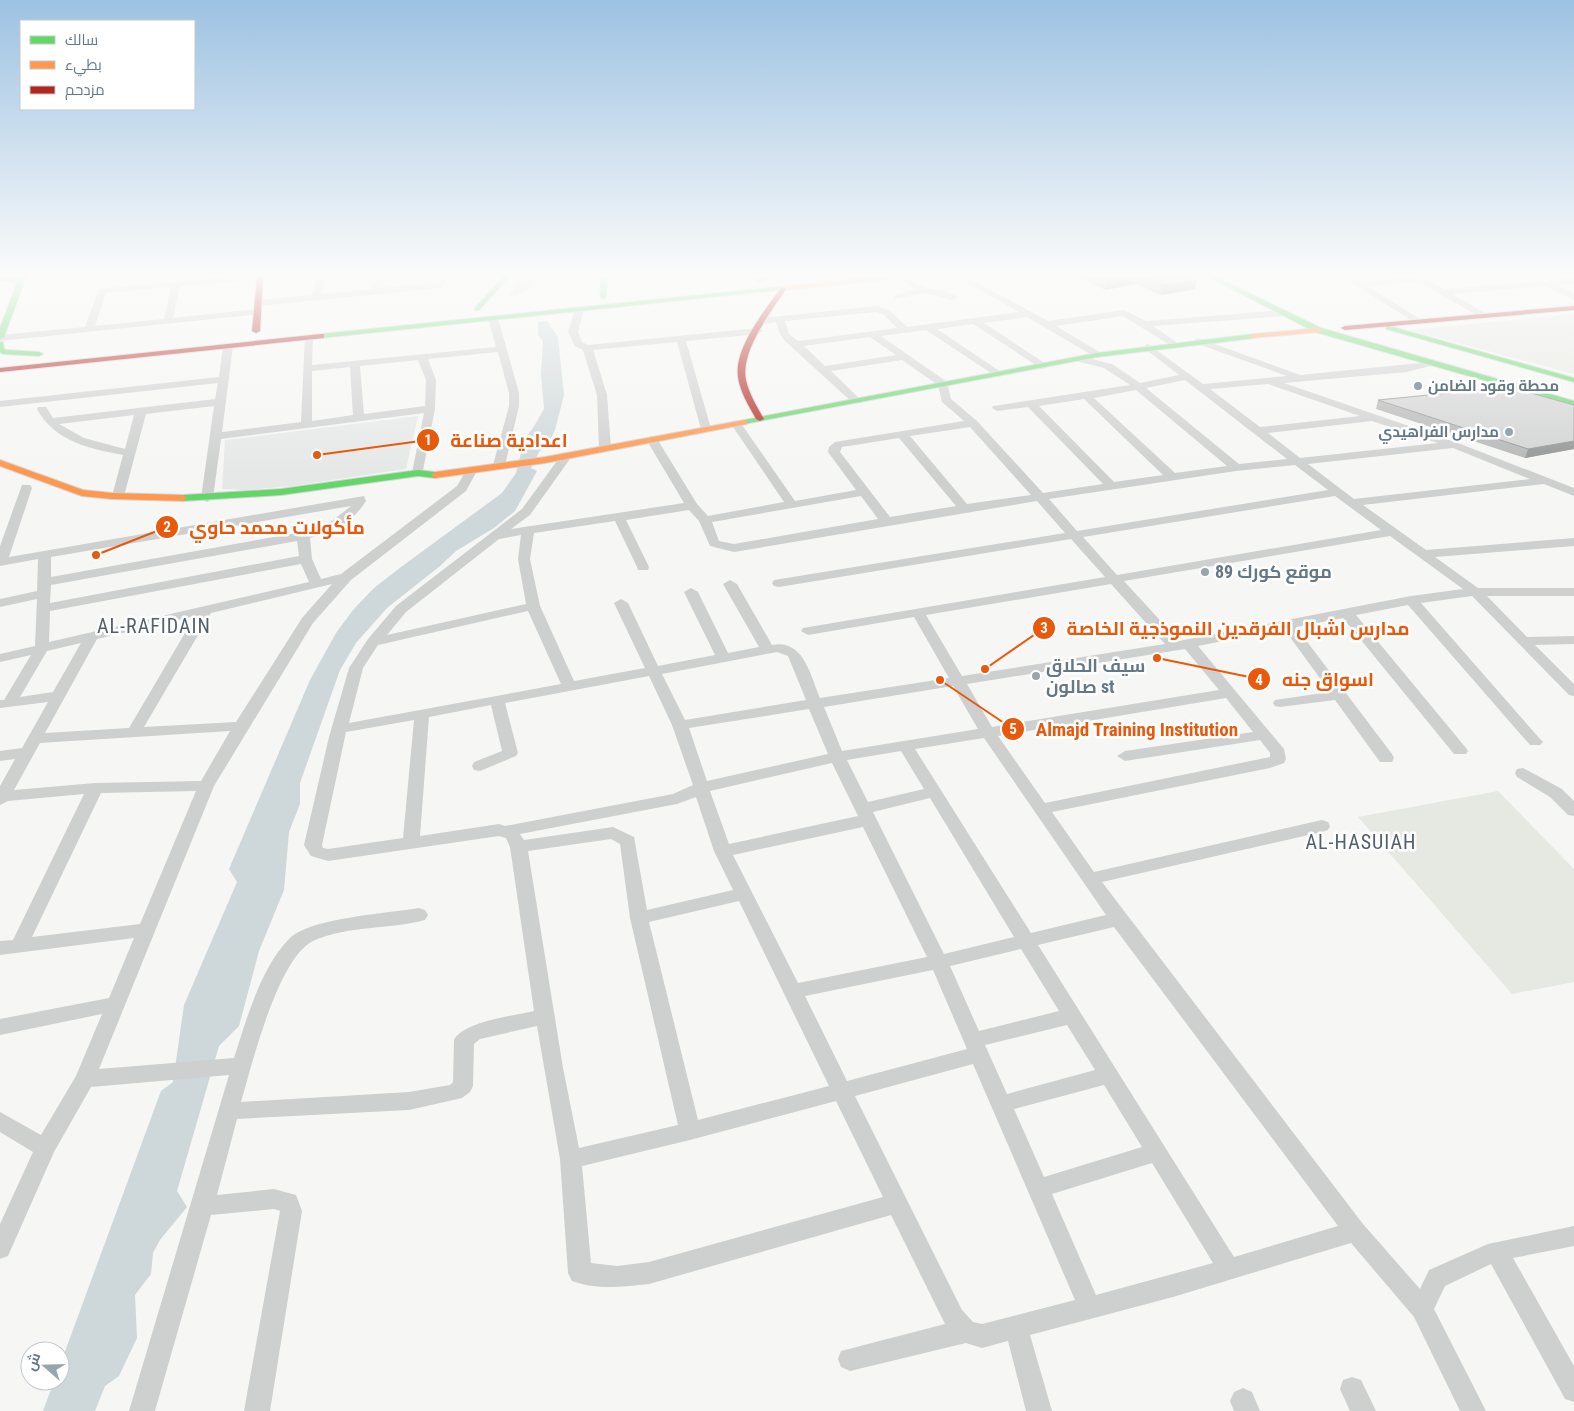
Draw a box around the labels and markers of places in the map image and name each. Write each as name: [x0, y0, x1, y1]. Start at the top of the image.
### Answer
place label: محطة وقود الضامن: [1428, 377, 1559, 395]
marker: محطة وقود الضامن: [1412, 380, 1424, 392]
callout: اعدادية صناعة: [415, 423, 578, 457]
place label: مدارس الفراهيدي: [1378, 423, 1499, 444]
marker: مدارس الفراهيدي: [1503, 426, 1515, 438]
callout: مأكولات محمد حاوي: [155, 510, 375, 544]
place label: موقع كورك 89: [1215, 561, 1332, 584]
marker: موقع كورك 89: [1199, 566, 1211, 578]
callout: مدارس اشبال الفرقدين النموذجية الخاصة: [1031, 611, 1419, 645]
place label: سيف الحلاق صالون st: [1046, 655, 1145, 698]
callout: اسواق جنه: [1247, 662, 1384, 696]
marker: سيف الحلاق صالون st: [1030, 670, 1042, 682]
callout: Almajd Training Institution: [1001, 712, 1248, 746]

